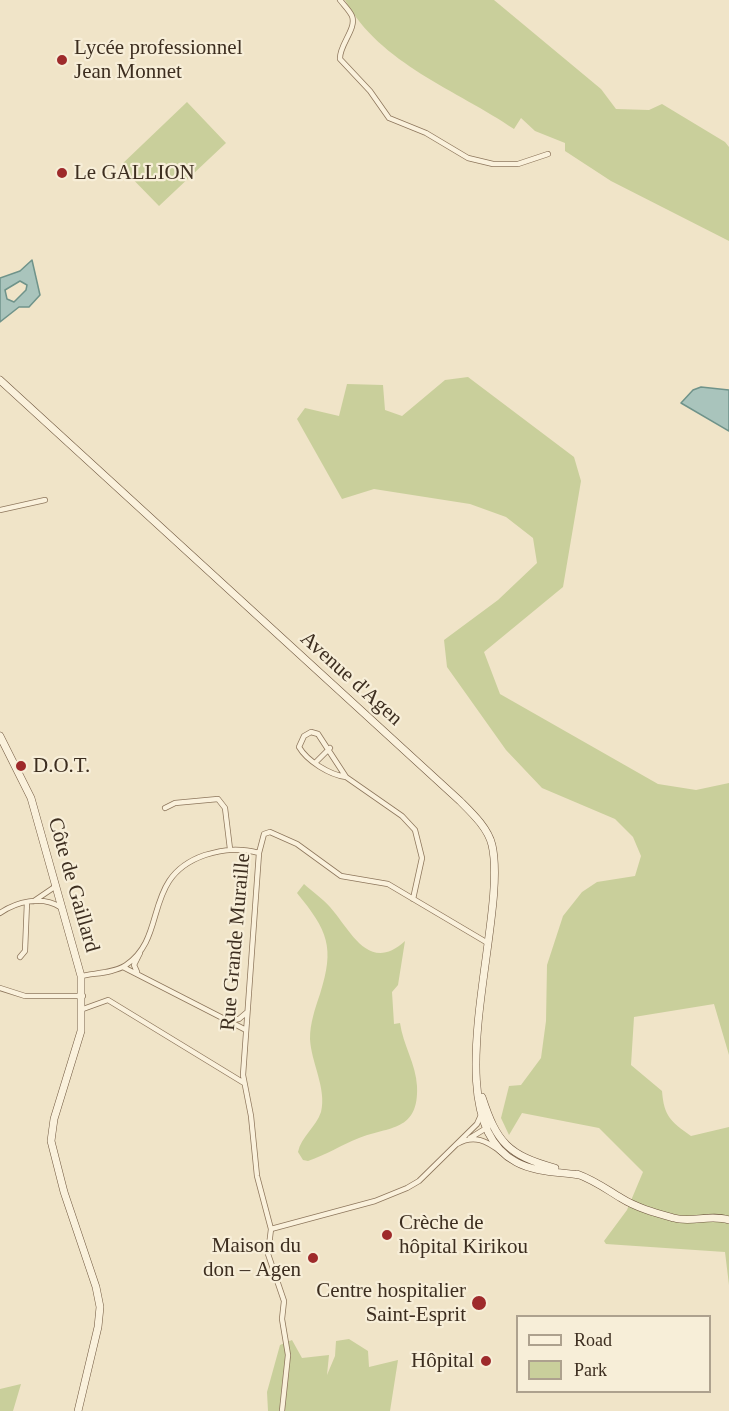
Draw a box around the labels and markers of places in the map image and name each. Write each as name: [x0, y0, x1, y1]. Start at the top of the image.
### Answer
place label: Lycée professionnel Jean Monnet: [74, 35, 243, 85]
marker: Lycée professionnel Jean Monnet: [55, 53, 69, 67]
place label: Le GALLION: [74, 160, 195, 186]
marker: Le GALLION: [55, 166, 69, 180]
place label: D.O.T.: [33, 753, 90, 779]
marker: D.O.T.: [14, 759, 28, 773]
place label: Crèche de hôpital Kirikou: [399, 1210, 528, 1260]
marker: Crèche de hôpital Kirikou: [380, 1228, 394, 1242]
place label: Maison du don – Agen: [203, 1233, 301, 1283]
marker: Maison du don – Agen: [306, 1251, 320, 1265]
place label: Centre hospitalier Saint-Esprit: [316, 1278, 466, 1328]
marker: Centre hospitalier Saint-Esprit: [470, 1294, 488, 1312]
place label: Hôpital: [411, 1348, 474, 1374]
marker: Hôpital: [479, 1354, 493, 1368]

